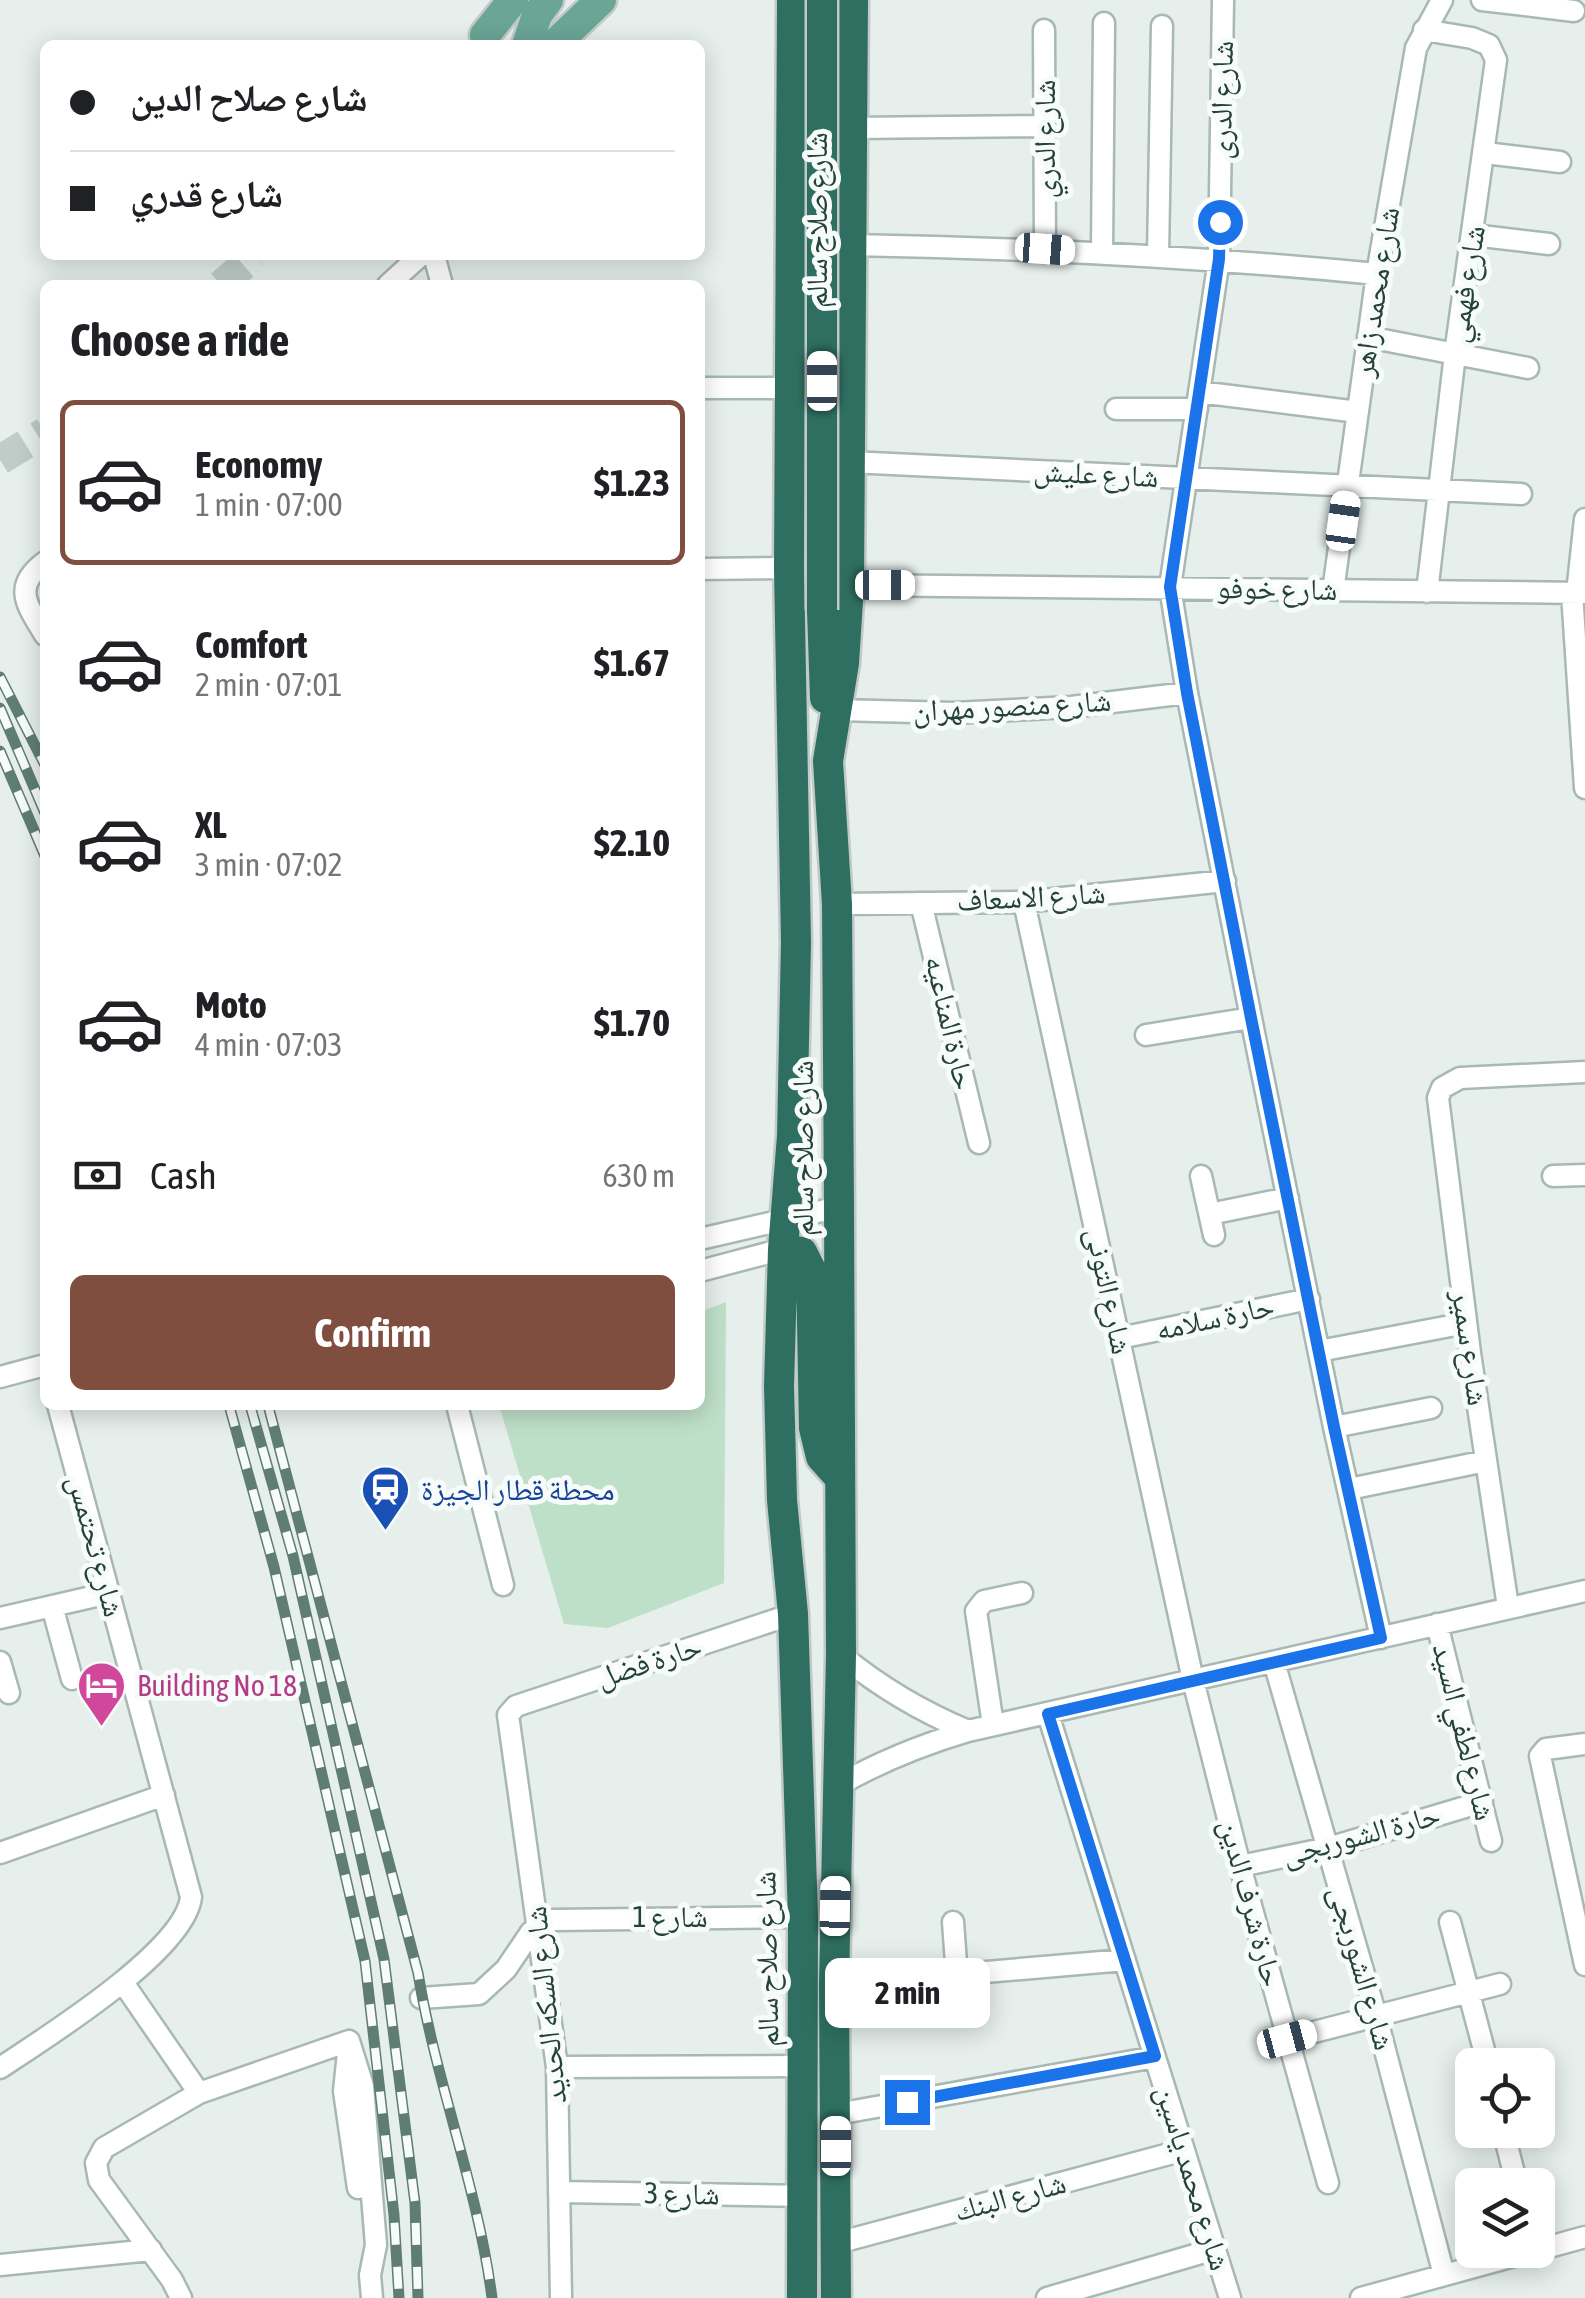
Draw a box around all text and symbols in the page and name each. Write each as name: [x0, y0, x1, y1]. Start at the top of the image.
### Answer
street label: شارع الدرى: [1203, 40, 1242, 160]
text: شارع صلاح الدين: [130, 76, 368, 119]
street label: شارع الدري: [1027, 80, 1069, 198]
street label: شارع صلاح سالم: [799, 132, 837, 308]
text: شارع قدري: [130, 172, 283, 215]
route start: [1198, 200, 1243, 245]
street label: شارع محمد زاهر: [1345, 204, 1408, 381]
street label: شارع فهمي: [1439, 223, 1499, 346]
car: [1014, 232, 1076, 266]
text: Choose a ride: [70, 314, 289, 366]
car: [807, 351, 837, 411]
icon: car: [75, 438, 165, 528]
text: Economy: [195, 443, 322, 486]
street label: شارع عليش: [1033, 453, 1159, 496]
text: $1.23: [594, 461, 670, 504]
text: 1 min · 07:00: [195, 486, 342, 523]
car: [1324, 489, 1362, 553]
car: [855, 570, 915, 600]
street label: شارع خوفو: [1216, 570, 1338, 609]
icon: car: [75, 618, 165, 708]
text: Comfort: [195, 623, 307, 666]
text: $1.67: [594, 641, 670, 684]
text: 2 min · 07:01: [195, 666, 342, 703]
street label: شارع منصور مهران: [912, 683, 1112, 730]
icon: car: [75, 798, 165, 888]
text: XL: [195, 803, 227, 846]
text: $2.10: [594, 821, 670, 864]
text: 3 min · 07:02: [195, 846, 342, 883]
street label: شارع الاسعاف: [956, 875, 1106, 920]
street label: حارة المناعيه: [919, 953, 983, 1093]
icon: car: [75, 978, 165, 1068]
text: Moto: [195, 983, 267, 1026]
text: $1.70: [594, 1001, 670, 1044]
text: 4 min · 07:03: [195, 1026, 342, 1063]
street label: شارع صلاح سالم: [785, 1060, 823, 1236]
icon: cash: [70, 1148, 125, 1203]
text: Cash: [150, 1154, 217, 1197]
text: 630 m: [602, 1157, 675, 1194]
street label: شارع التونى: [1077, 1224, 1140, 1358]
button: Confirm: [70, 1275, 675, 1390]
street label: شارع سمير: [1443, 1287, 1496, 1408]
street label: حارة سلامه: [1153, 1288, 1277, 1346]
station icon: محطة قطار الجيزة: [360, 1464, 412, 1532]
street label: شارع تحتمس: [59, 1471, 132, 1621]
place label: محطة قطار الجيزة: [421, 1472, 615, 1507]
street label: حارة فضل: [592, 1628, 706, 1696]
street label: شارع لطفي السيد: [1419, 1640, 1503, 1826]
hotel icon: Building No 18: [76, 1660, 128, 1728]
place label: Building No 18: [137, 1668, 297, 1702]
street label: حارة الشوربجى: [1278, 1797, 1444, 1873]
street label: حارة شرف الدين: [1211, 1815, 1291, 1991]
street label: شارع صلاح سالم: [747, 1871, 789, 2047]
car: [819, 1876, 851, 1936]
street label: شارع الشوربجى: [1320, 1882, 1403, 2054]
street label: شارع 1: [632, 1899, 708, 1936]
street label: شارع السكه الحديد: [518, 1904, 575, 2105]
callout: 2 min: [824, 1957, 990, 2027]
text: 2 min: [875, 1974, 940, 2011]
car: [1254, 2017, 1320, 2061]
map controls: [1455, 2048, 1555, 2268]
button: locate: [1455, 2048, 1555, 2148]
route end: [885, 2080, 930, 2125]
street label: شارع محمد ياسين: [1147, 2081, 1238, 2275]
car: [821, 2116, 851, 2176]
street label: شارع البنك: [950, 2165, 1070, 2230]
button: layers: [1455, 2168, 1555, 2268]
street label: شارع 3: [644, 2175, 720, 2214]

